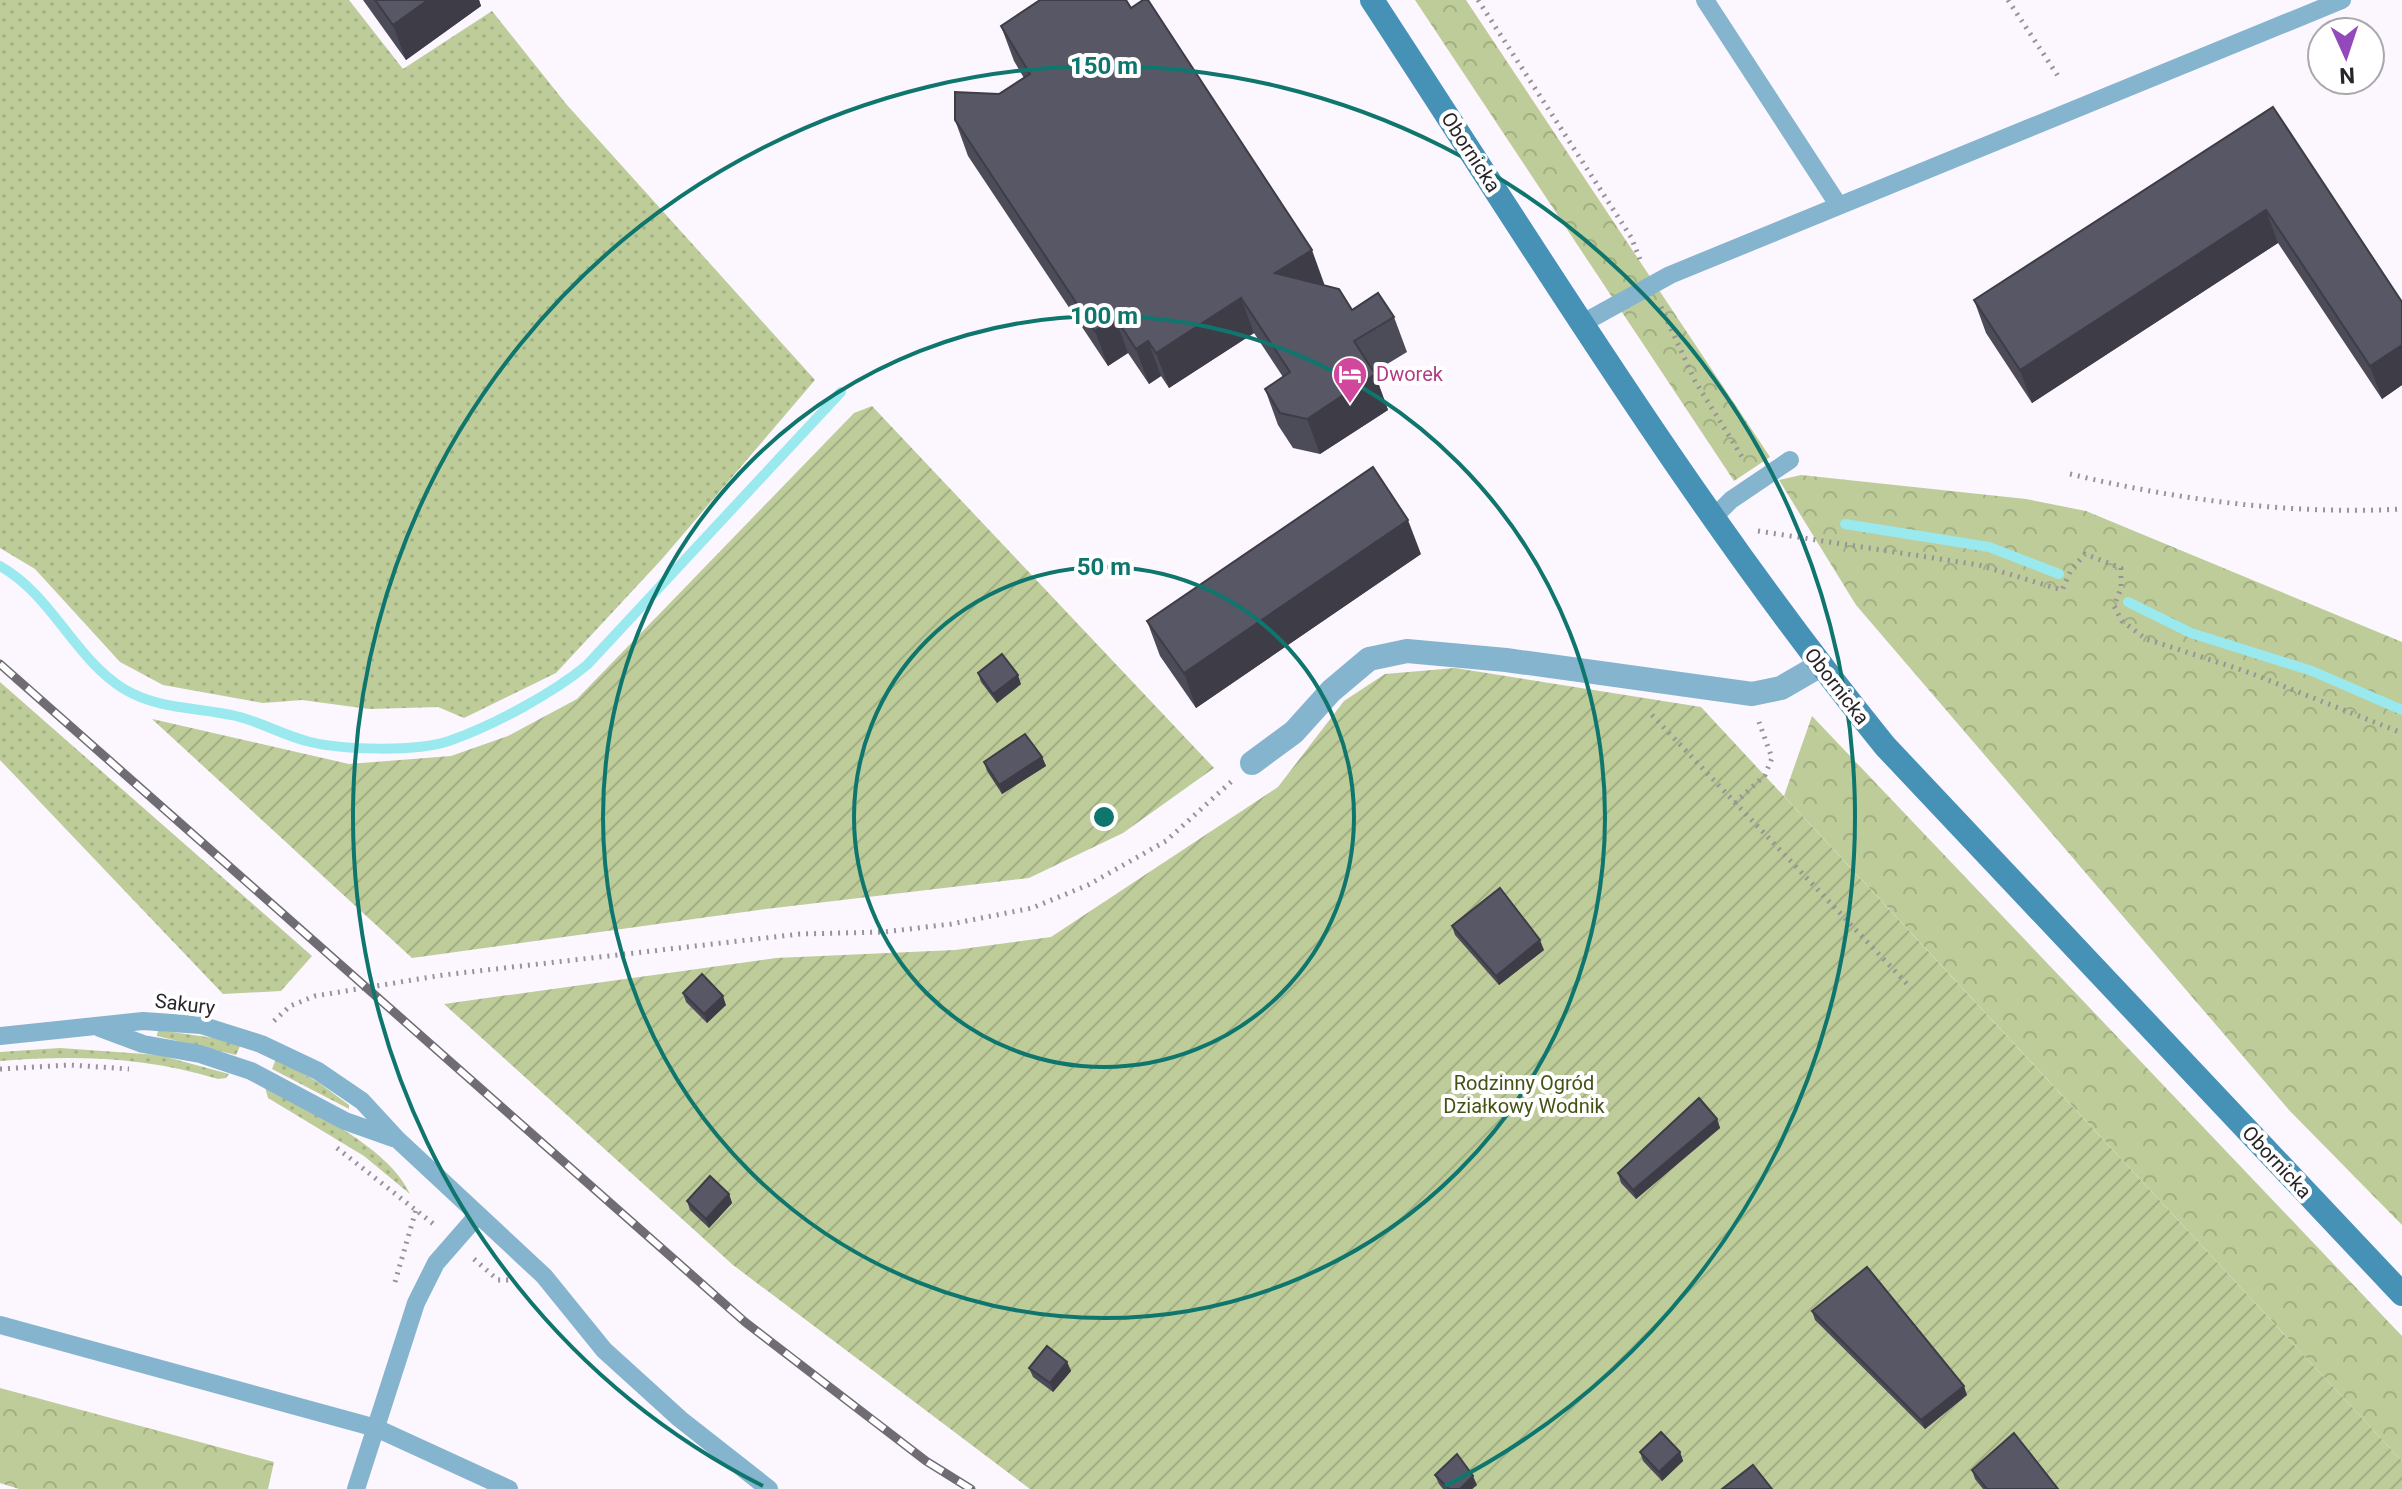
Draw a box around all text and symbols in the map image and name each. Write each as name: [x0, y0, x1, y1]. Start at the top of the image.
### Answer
north arrow: [2306, 16, 2386, 96]
text: 150 m: [1070, 52, 1138, 80]
text: N: [2339, 63, 2355, 88]
street label: Obornicka: [1436, 107, 1506, 197]
text: 100 m: [1070, 302, 1138, 330]
hotel icon: Dworek: [1331, 355, 1369, 405]
place label: Dworek: [1376, 362, 1444, 386]
text: 50 m: [1077, 553, 1131, 581]
street label: Obornicka: [1800, 643, 1874, 729]
centre of rings: [1090, 803, 1118, 831]
street label: Sakury: [154, 988, 217, 1020]
park label: Rodzinny Ogród Działkowy Wodnik: [1443, 1071, 1606, 1118]
street label: Obornicka: [2237, 1121, 2317, 1203]

